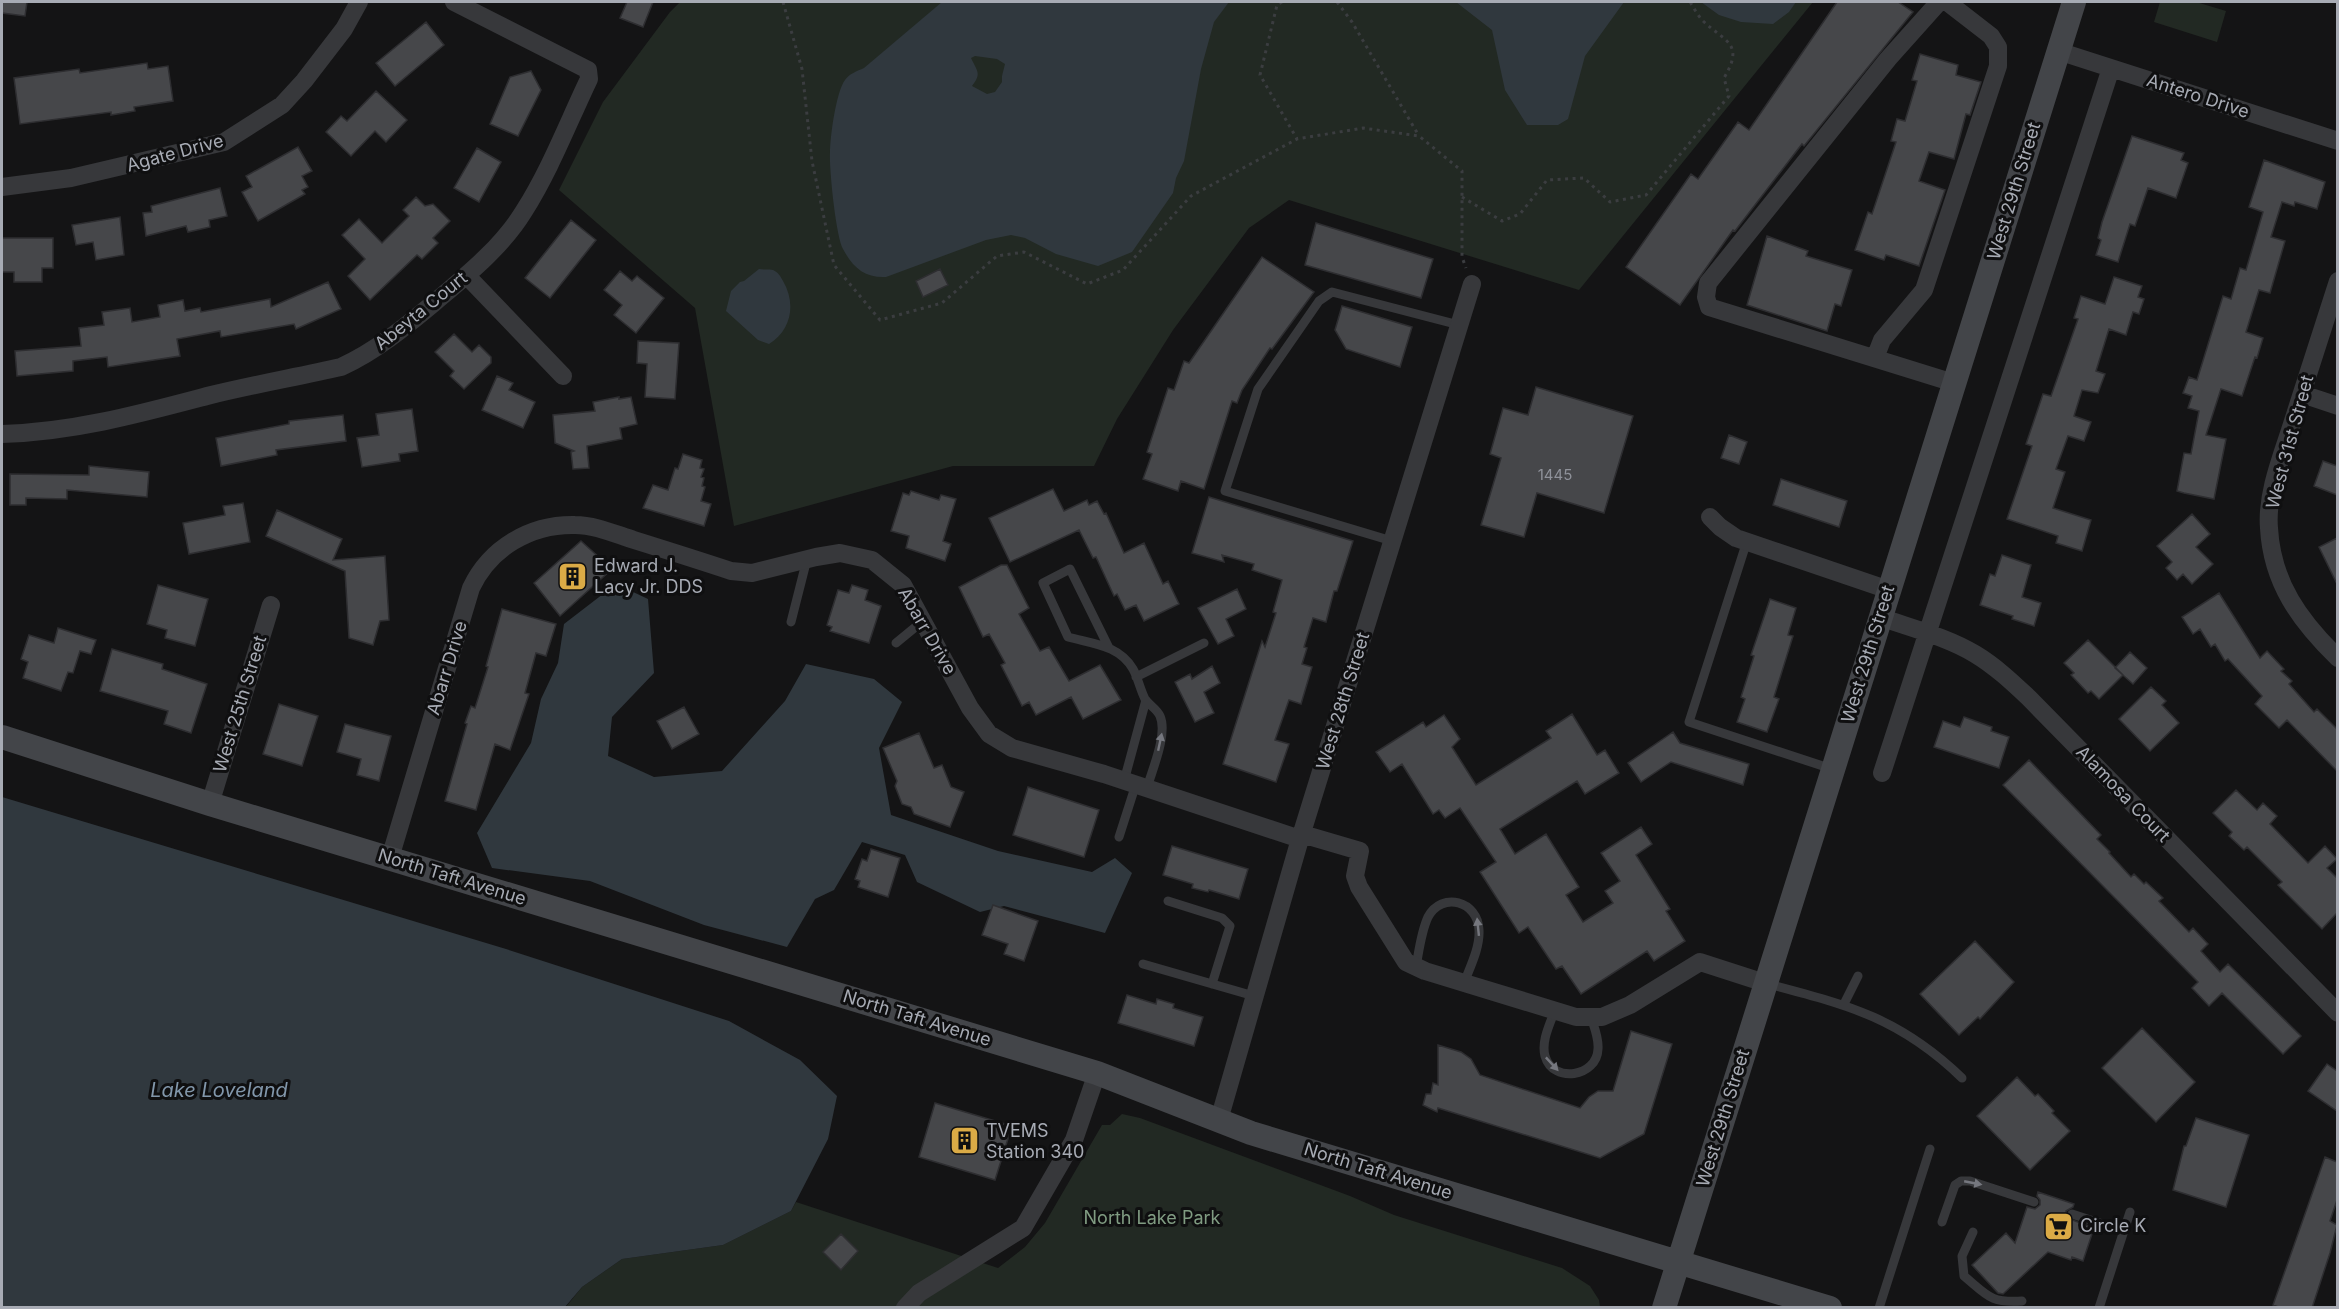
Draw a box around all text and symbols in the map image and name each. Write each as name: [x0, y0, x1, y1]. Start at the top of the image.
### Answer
street label: Antero Drive: [2144, 69, 2252, 122]
street label: West 29th Street: [1983, 120, 2044, 262]
street label: Agate Drive: [124, 129, 226, 176]
street label: Abeyta Court: [370, 267, 471, 354]
street label: West 31st Street: [2262, 373, 2317, 511]
house number: 1445: [1538, 465, 1572, 484]
place label: Edward J. Lacy Jr. DDS: [594, 555, 703, 597]
building icon: Edward J. Lacy Jr. DDS: [557, 560, 589, 592]
street label: Abarr Drive: [894, 583, 961, 678]
street label: West 29th Street: [1837, 583, 1898, 725]
street label: Abarr Drive: [422, 618, 471, 717]
street label: West 28th Street: [1312, 630, 1373, 772]
street label: West 25th Street: [209, 633, 270, 775]
one-way arrow: [1156, 732, 1165, 751]
street label: Alamosa Court: [2072, 741, 2175, 846]
street label: North Taft Avenue: [376, 844, 529, 909]
one-way arrow: [1473, 917, 1482, 936]
street label: North Taft Avenue: [841, 985, 994, 1050]
street label: West 29th Street: [1692, 1047, 1753, 1189]
one-way arrow: [1545, 1057, 1559, 1072]
water label: Lake Loveland: [150, 1078, 289, 1102]
place label: TVEMS Station 340: [986, 1120, 1084, 1162]
building icon: TVEMS Station 340: [949, 1125, 981, 1157]
street label: North Taft Avenue: [1302, 1138, 1455, 1203]
one-way arrow: [1964, 1179, 1983, 1188]
park label: North Lake Park: [1084, 1207, 1221, 1228]
supermarket icon: Circle K: [2043, 1210, 2075, 1242]
place label: Circle K: [2080, 1215, 2146, 1236]

